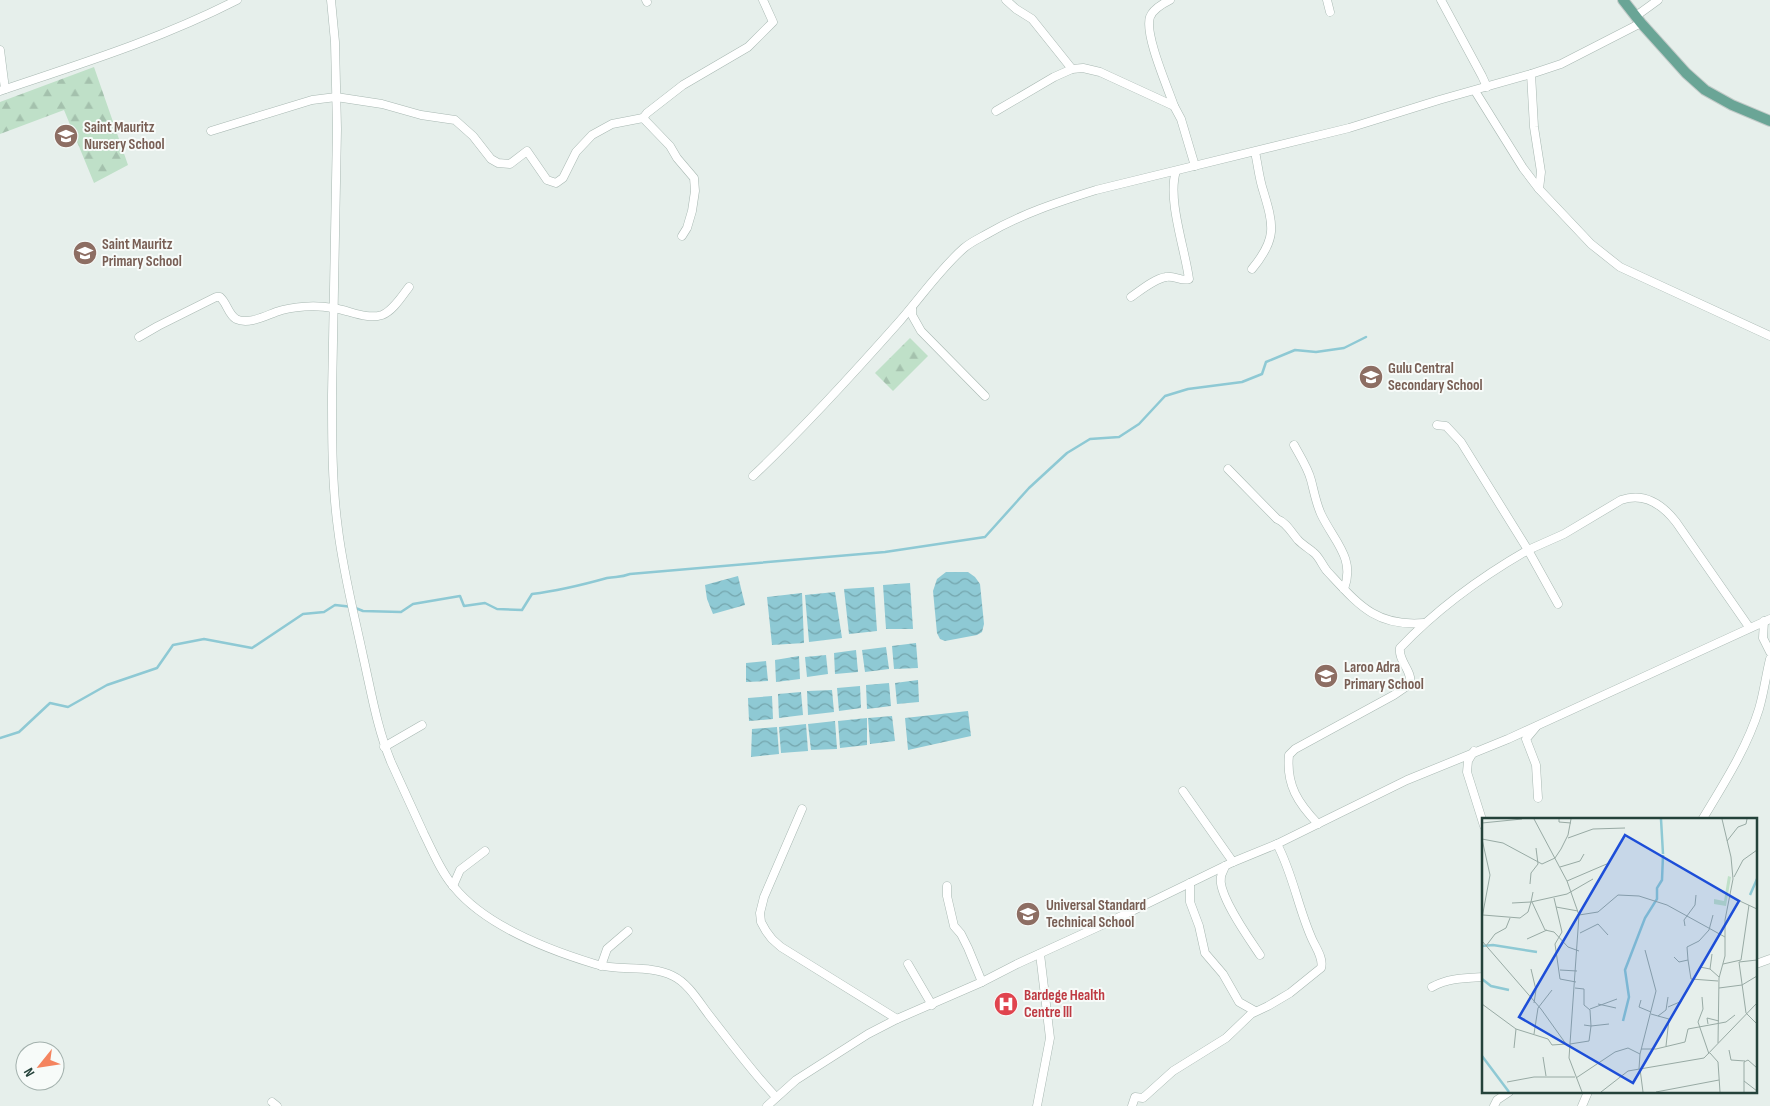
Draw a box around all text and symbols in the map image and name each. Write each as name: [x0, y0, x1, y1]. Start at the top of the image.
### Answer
place label: Saint Mauritz Nursery School: [84, 118, 165, 154]
school or university icon: Saint Mauritz Nursery School: [53, 123, 79, 149]
place label: Saint Mauritz Primary School: [102, 235, 182, 271]
school or university icon: Saint Mauritz Primary School: [72, 240, 98, 266]
place label: Gulu Central Secondary School: [1388, 359, 1483, 395]
school or university icon: Gulu Central Secondary School: [1358, 364, 1384, 390]
place label: Laroo Adra Primary School: [1344, 658, 1424, 694]
school or university icon: Laroo Adra Primary School: [1313, 663, 1339, 689]
inset map: [1482, 818, 1758, 1094]
place label: Universal Standard Technical School: [1046, 896, 1146, 932]
school or university icon: Universal Standard Technical School: [1015, 901, 1041, 927]
place label: Bardege Health Centre lll: [1024, 986, 1105, 1022]
hospital icon: Bardege Health Centre lll: [993, 991, 1019, 1017]
north arrow: [15, 1041, 65, 1091]
text: N: [20, 1065, 38, 1080]

